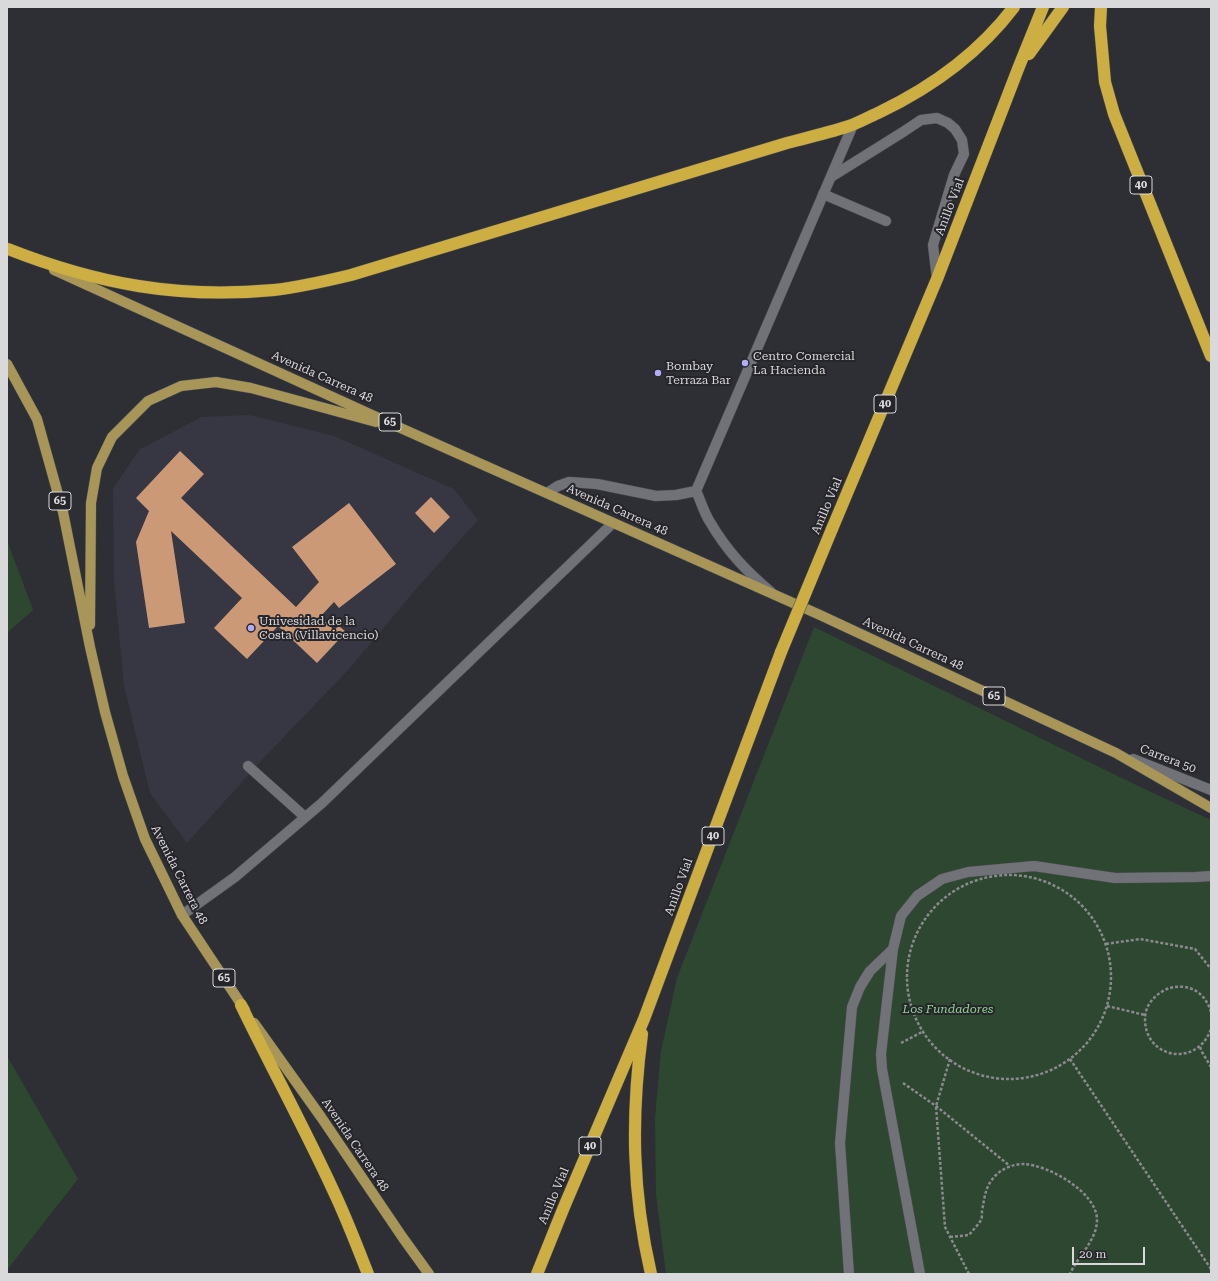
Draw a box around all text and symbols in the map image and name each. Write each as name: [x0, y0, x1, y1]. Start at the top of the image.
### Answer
street label: Anillo Vial: [932, 176, 968, 238]
road number: 40: [1130, 176, 1152, 194]
street label: Avenida Carrera 48: [269, 348, 375, 406]
place label: Centro Comercial La Hacienda: [753, 349, 855, 377]
marker: Centro Comercial La Hacienda: [740, 358, 750, 368]
place label: Bombay Terraza Bar: [666, 359, 731, 387]
marker: Bombay Terraza Bar: [653, 368, 663, 378]
road number: 40: [874, 395, 896, 413]
road number: 65: [379, 413, 401, 431]
street label: Anillo Vial: [809, 475, 845, 537]
street label: Avenida Carrera 48: [564, 481, 670, 539]
road number: 65: [49, 492, 71, 510]
place label: Univesidad de la Costa (Villavicencio): [259, 614, 378, 642]
street label: Avenida Carrera 48: [860, 614, 966, 674]
marker: Univesidad de la Costa (Villavicencio): [246, 623, 256, 633]
road number: 65: [983, 687, 1005, 705]
street label: Carrera 50: [1138, 742, 1198, 776]
street label: Avenida Carrera 48: [148, 823, 210, 927]
road number: 40: [702, 827, 724, 845]
street label: Anillo Vial: [662, 856, 696, 918]
road number: 65: [213, 969, 235, 987]
park label: Los Fundadores: [903, 1002, 993, 1016]
street label: Avenida Carrera 48: [318, 1096, 392, 1194]
road number: 40: [579, 1137, 601, 1155]
street label: Anillo Vial: [536, 1165, 572, 1227]
scale bar: [1074, 1239, 1147, 1265]
text: 20 m: [1079, 1247, 1106, 1261]

